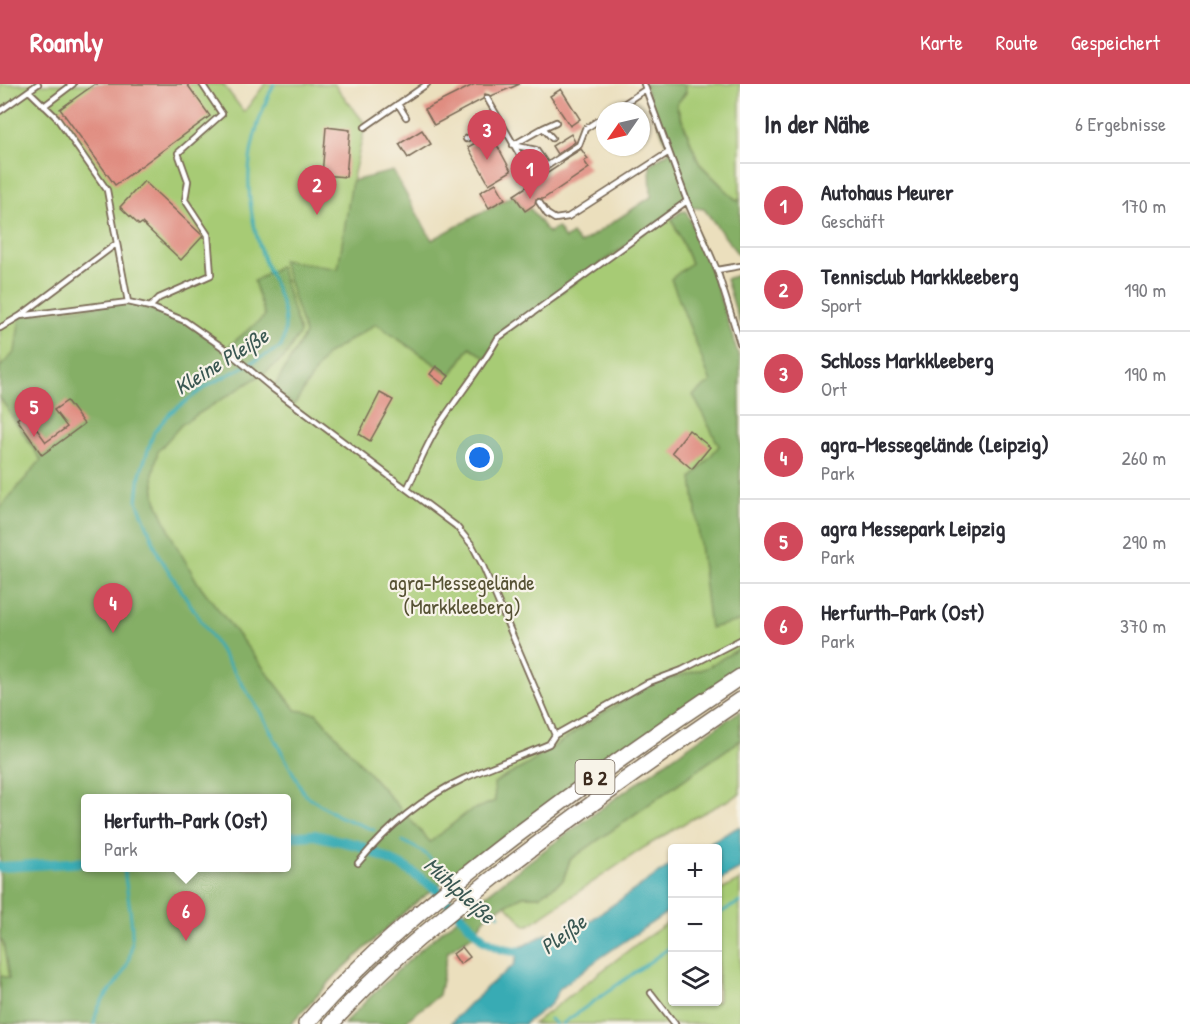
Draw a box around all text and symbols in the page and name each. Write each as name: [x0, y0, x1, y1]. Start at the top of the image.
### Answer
text: Roamly: [30, 23, 103, 61]
text: Karte: [920, 28, 963, 57]
text: Route: [996, 28, 1038, 57]
text: Gespeichert: [1071, 28, 1160, 57]
north arrow: [596, 102, 650, 156]
text: In der Nähe: [764, 106, 870, 141]
pin: 3: [468, 110, 506, 160]
text: 6 Ergebnisse: [1075, 110, 1166, 137]
pin: 1: [510, 150, 550, 199]
pin: 2: [298, 166, 336, 215]
text: Autohaus Meurer: [821, 177, 954, 207]
text: 1: [780, 192, 787, 219]
text: 170 m: [1122, 192, 1166, 219]
text: Geschäft: [821, 207, 884, 234]
text: Tennisclub Markkleeberg: [821, 261, 1019, 291]
text: 2: [779, 276, 788, 303]
text: 190 m: [1124, 276, 1166, 303]
text: Sport: [821, 291, 861, 318]
water label: Kleine Pleiße: [168, 320, 275, 402]
text: Schloss Markkleeberg: [821, 345, 993, 375]
text: 3: [779, 360, 788, 387]
text: 190 m: [1124, 360, 1166, 387]
text: Ort: [821, 375, 847, 402]
pin: 5: [15, 388, 54, 437]
text: agra-Messegelände (Leipzig): [821, 429, 1049, 459]
your location: [465, 443, 494, 472]
text: 4: [780, 444, 787, 471]
text: 260 m: [1122, 444, 1166, 471]
text: Park: [821, 459, 854, 486]
text: agra Messepark Leipzig: [821, 513, 1005, 543]
text: 5: [779, 528, 788, 555]
text: 290 m: [1122, 528, 1166, 555]
text: Park: [821, 543, 854, 570]
park label: agra-Messegelände (Markkleeberg): [389, 568, 535, 621]
pin: 4: [94, 584, 132, 633]
text: Herfurth-Park (Ost): [821, 597, 985, 627]
text: 6: [780, 612, 787, 639]
text: 370 m: [1120, 612, 1166, 639]
text: Park: [821, 627, 854, 654]
road number: B 2: [576, 760, 614, 794]
popup: [81, 794, 291, 872]
text: Herfurth-Park (Ost): [104, 805, 268, 835]
text: Park: [104, 835, 138, 862]
map controls: [668, 844, 722, 1006]
button: +: [668, 844, 722, 898]
water label: Mühlpleiße: [418, 850, 503, 931]
pin: 6: [166, 892, 206, 941]
button: −: [668, 898, 722, 952]
water label: Pleiße: [534, 906, 593, 961]
button: layers: [668, 952, 722, 1006]

